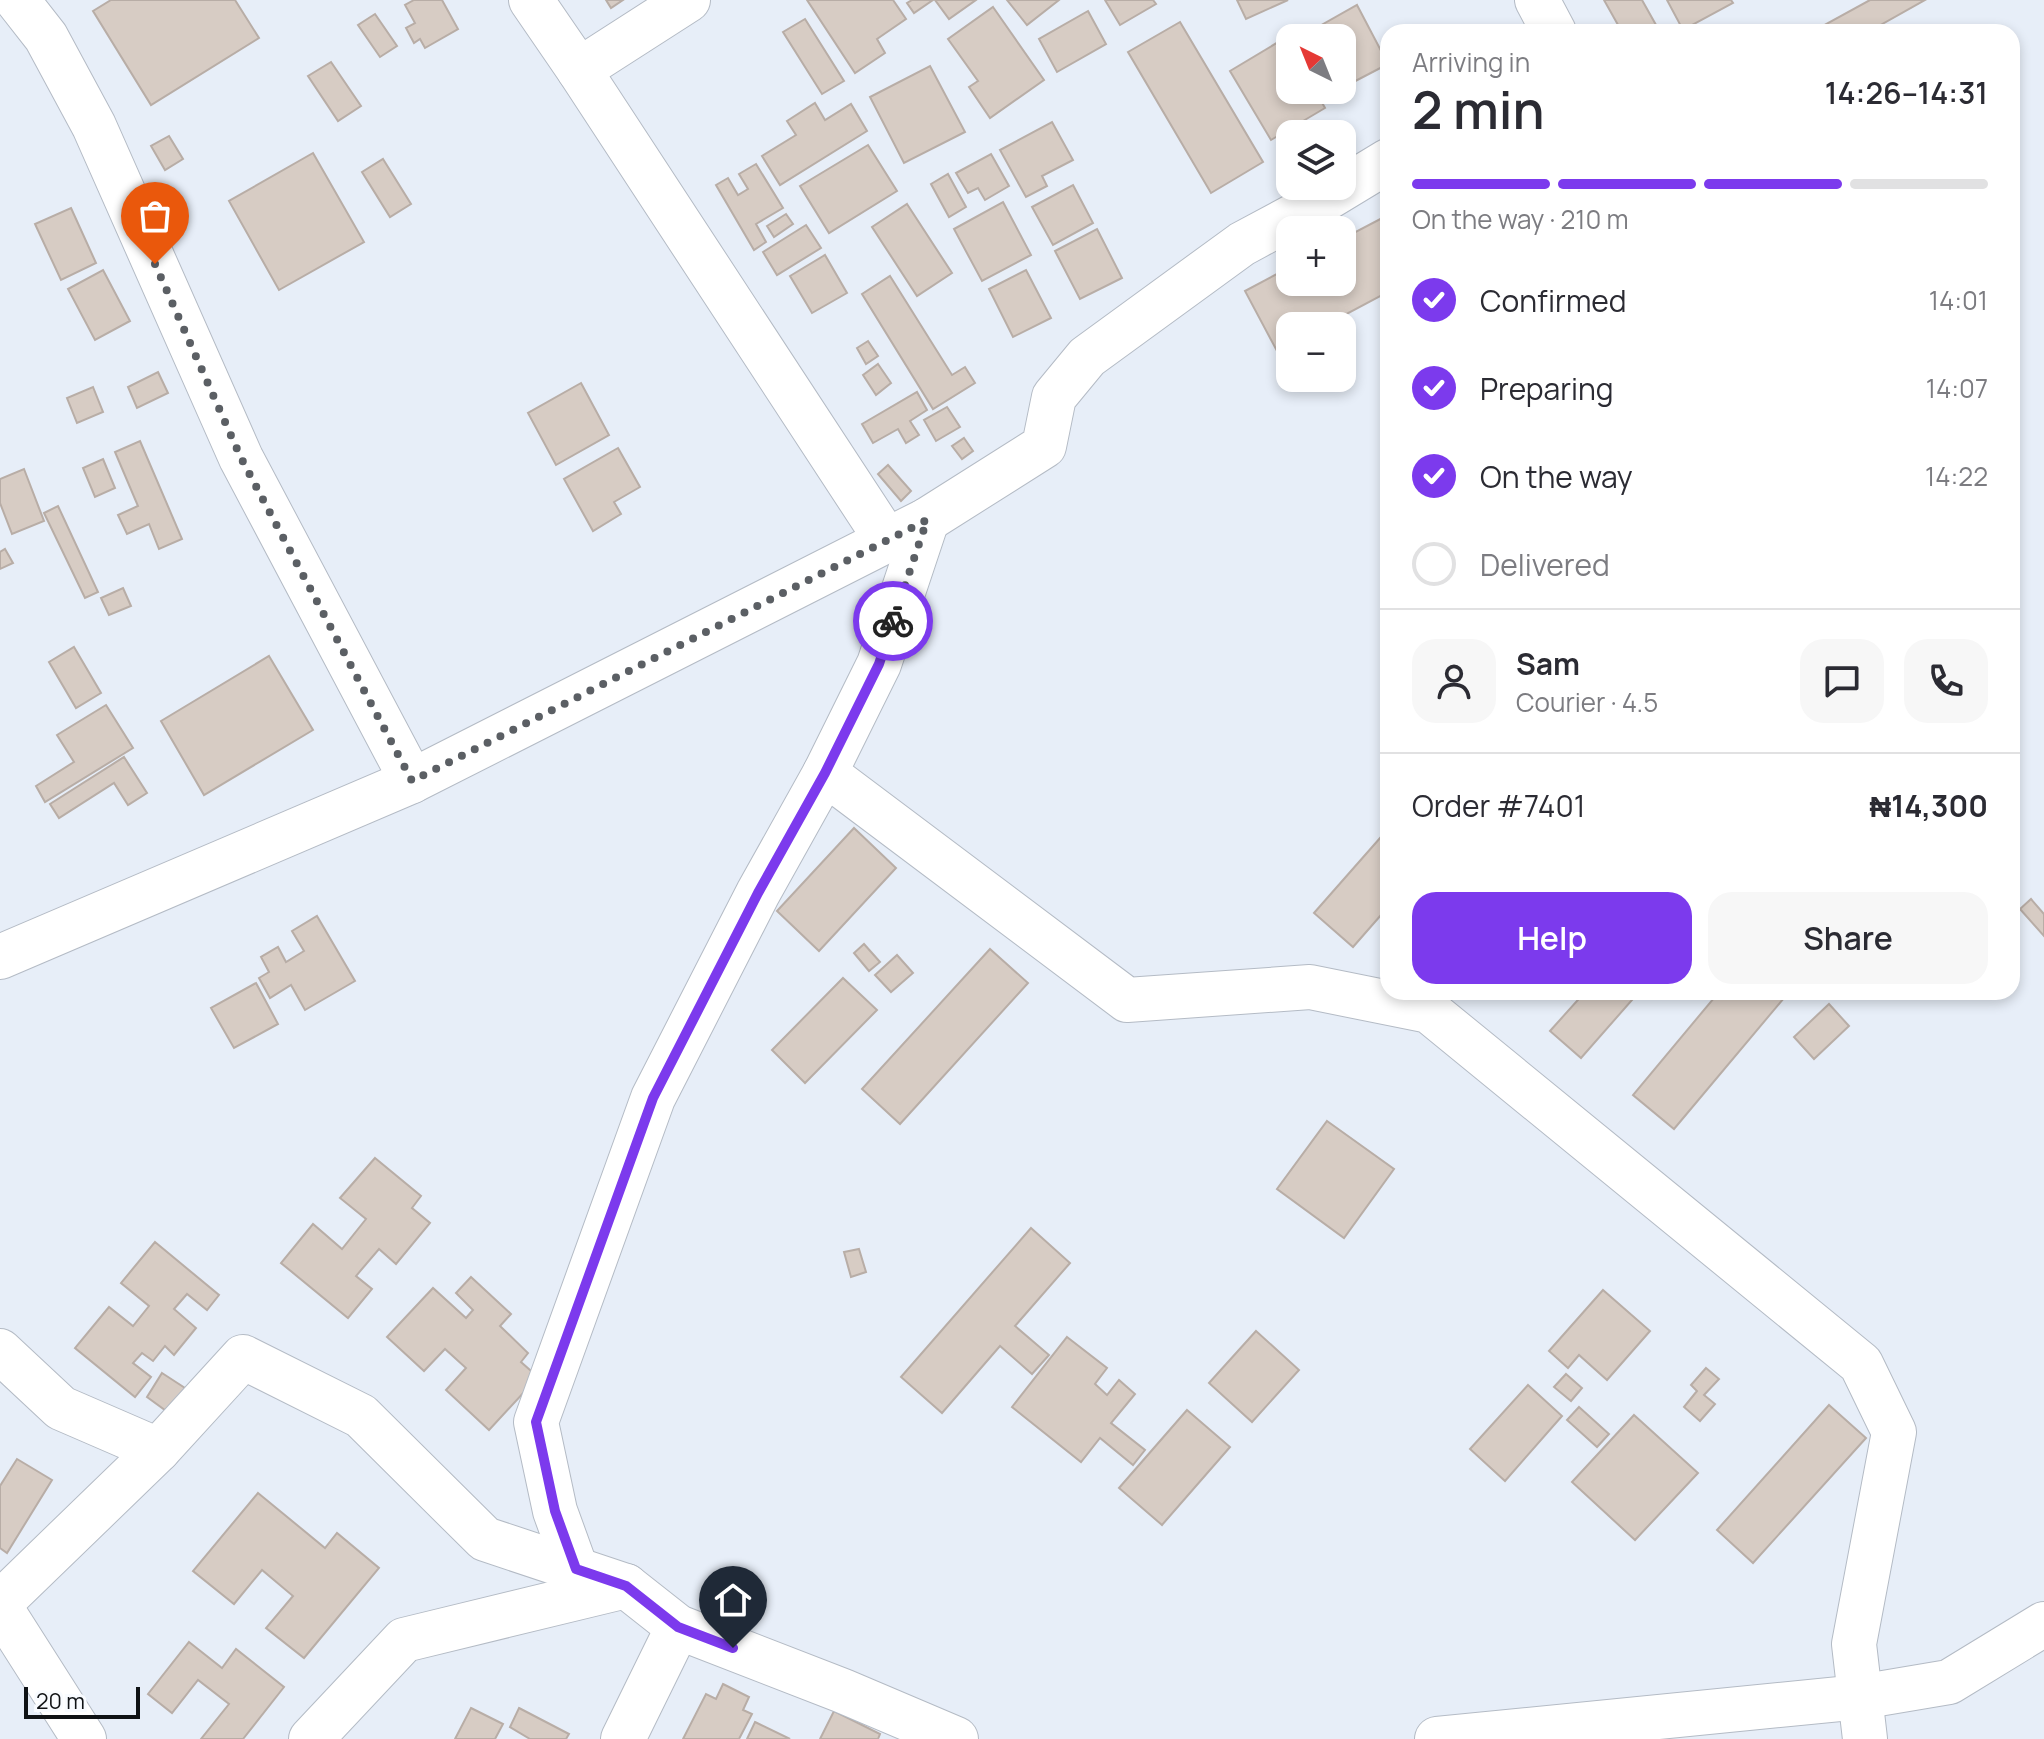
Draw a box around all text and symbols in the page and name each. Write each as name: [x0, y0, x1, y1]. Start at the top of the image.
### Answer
north arrow: [1276, 24, 1356, 104]
map controls: [1276, 24, 1356, 392]
text: Arriving in: [1412, 44, 1530, 80]
text: 14:26–14:31: [1825, 72, 1988, 113]
text: 2 min: [1412, 74, 1545, 145]
button: layers: [1276, 120, 1356, 200]
pin: [121, 182, 189, 264]
icon: bag: [133, 194, 177, 238]
text: On the way · 210 m: [1412, 201, 1629, 237]
button: +: [1276, 216, 1356, 296]
icon: check: [1412, 278, 1456, 322]
text: Confirmed: [1480, 280, 1627, 321]
text: 14:01: [1929, 282, 1988, 318]
button: −: [1276, 312, 1356, 392]
icon: check: [1412, 366, 1456, 410]
text: Preparing: [1480, 368, 1614, 409]
text: 14:07: [1926, 370, 1988, 406]
icon: check: [1412, 454, 1456, 498]
text: On the way: [1480, 456, 1633, 497]
text: 14:22: [1925, 458, 1988, 494]
text: Delivered: [1480, 544, 1610, 585]
courier: [853, 581, 933, 661]
icon: bike: [871, 599, 915, 643]
button: person: [1412, 639, 1496, 723]
button: chat: [1800, 639, 1884, 723]
button: phone: [1904, 639, 1988, 723]
text: Sam: [1516, 643, 1580, 684]
text: Courier · 4.5: [1516, 684, 1658, 720]
text: Order #7401: [1412, 785, 1586, 826]
text: ₦14,300: [1870, 785, 1988, 826]
button: Help: [1412, 892, 1692, 984]
button: Share: [1708, 892, 1988, 984]
pin: [699, 1566, 767, 1648]
icon: home: [711, 1578, 755, 1622]
scale bar: [24, 1683, 140, 1719]
text: 20 m: [36, 1686, 85, 1716]

